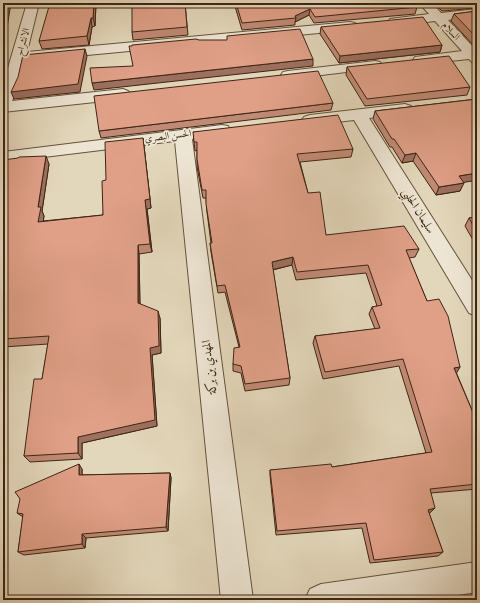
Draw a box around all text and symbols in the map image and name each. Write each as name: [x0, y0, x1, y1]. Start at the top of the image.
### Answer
street label: السلام: [437, 19, 463, 45]
street label: الانشراح: [13, 27, 35, 58]
street label: الحسن البصري: [144, 126, 192, 147]
street label: سليمان الحلبي: [395, 185, 438, 239]
street label: المهدي بن بركة: [198, 338, 222, 396]

